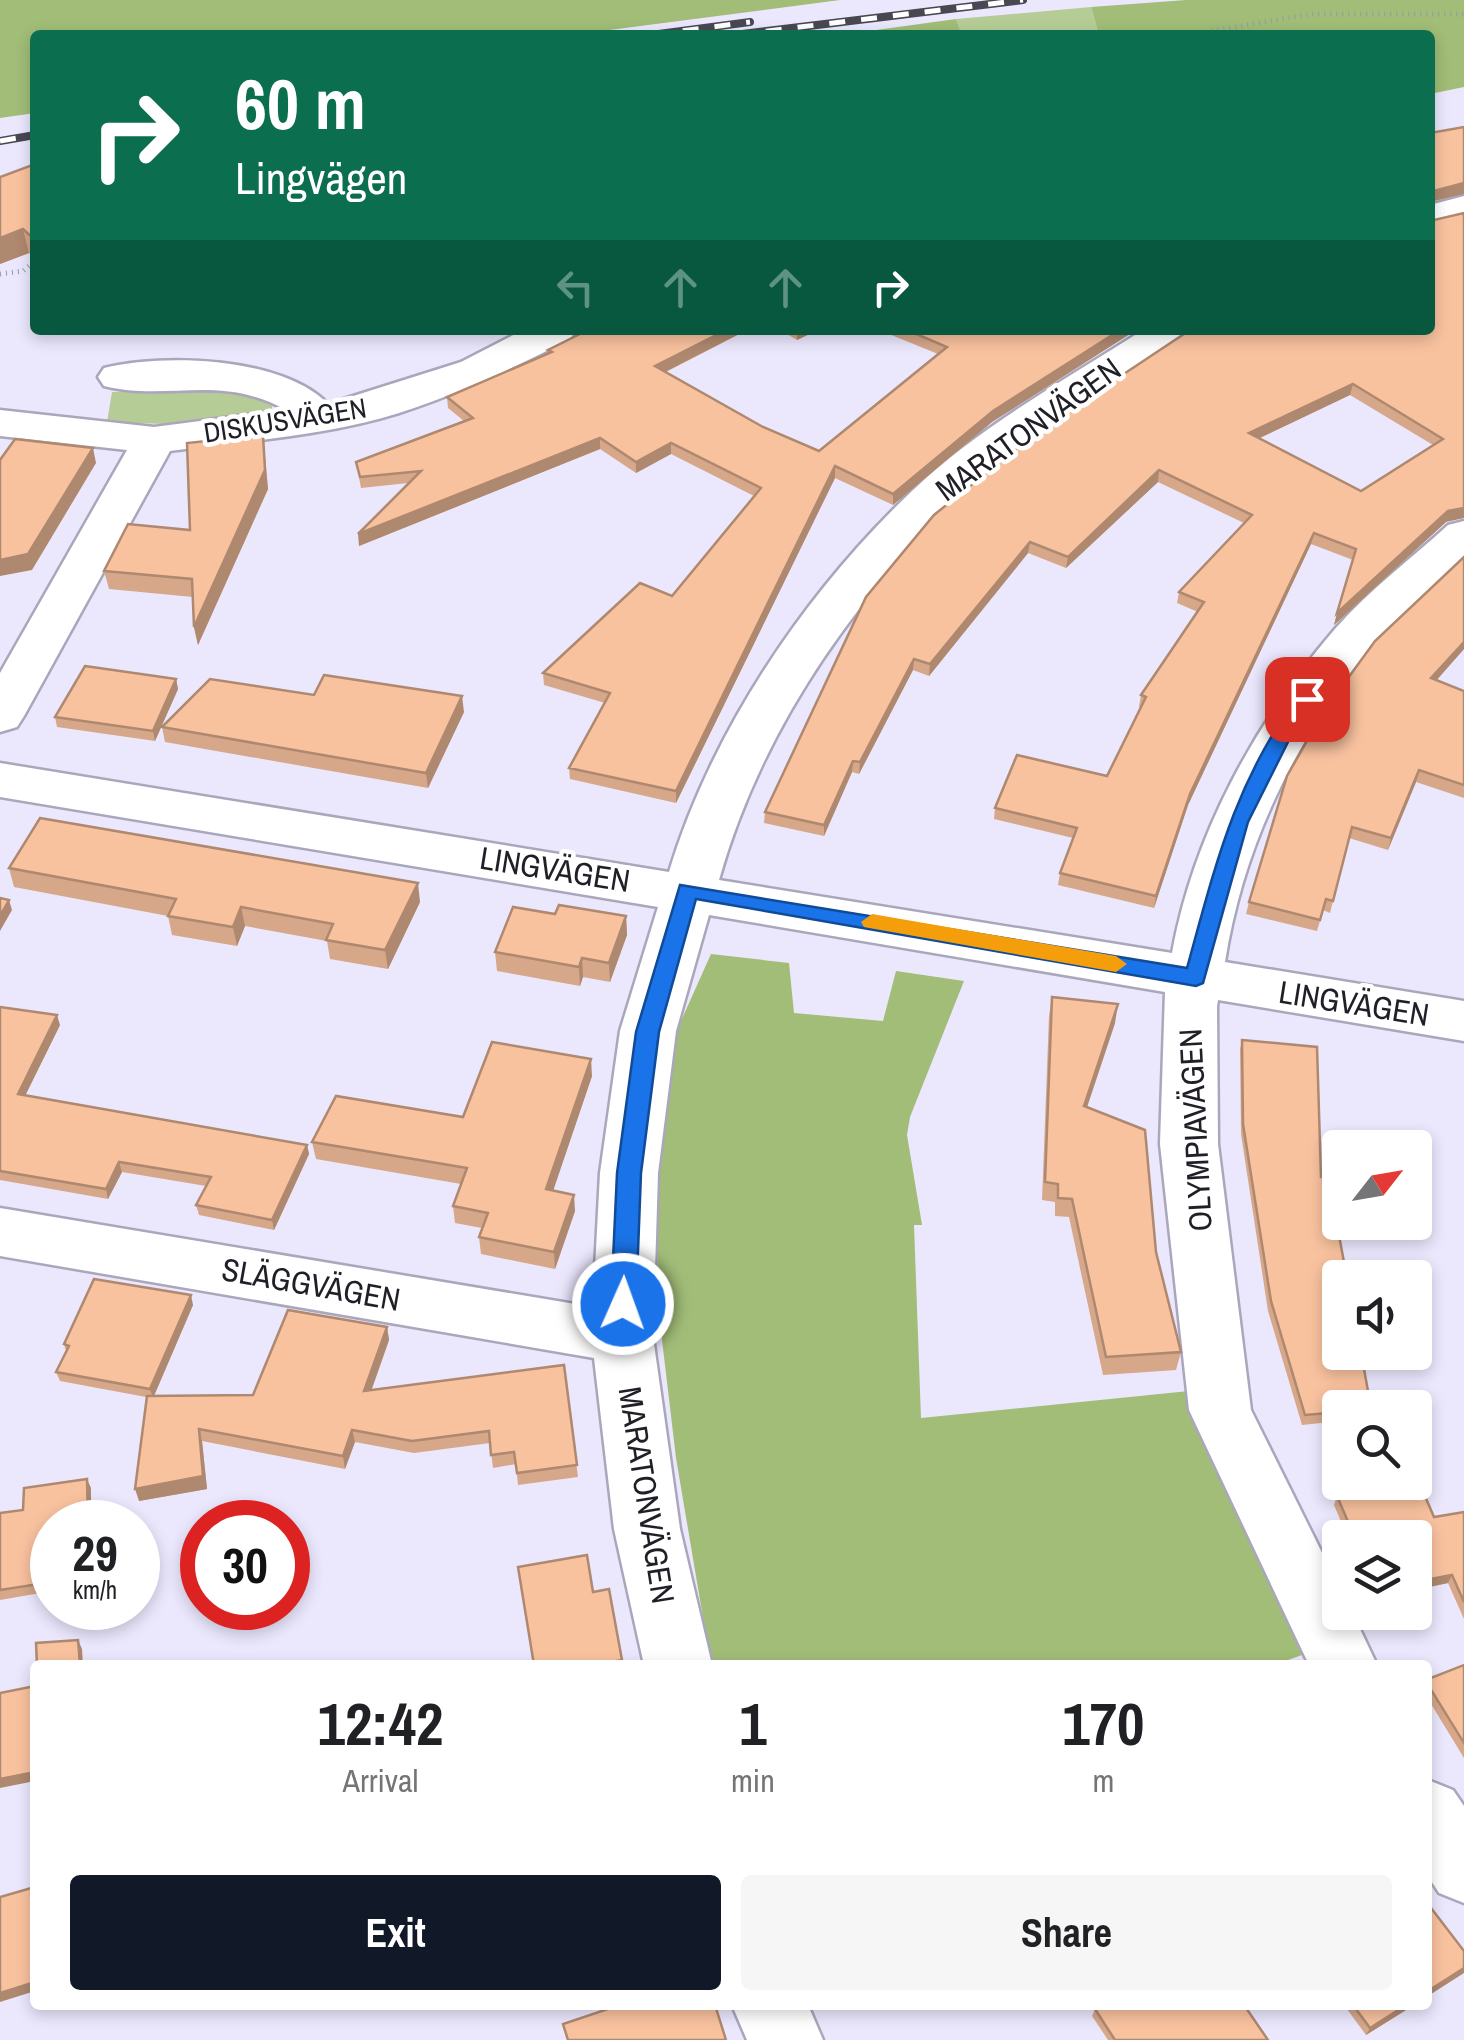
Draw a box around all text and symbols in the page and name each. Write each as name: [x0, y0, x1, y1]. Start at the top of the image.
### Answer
text: 60 m: [235, 57, 366, 151]
icon: right: [70, 70, 200, 200]
text: Lingvägen: [235, 147, 407, 208]
icon: left: [548, 260, 603, 315]
icon: ahead: [653, 260, 708, 315]
icon: ahead: [758, 260, 813, 315]
icon: right: [863, 260, 918, 315]
street label: MARATONVÄGEN: [927, 347, 1129, 511]
street label: DISKUSVÄGEN: [201, 388, 369, 452]
pin: [1265, 657, 1350, 742]
icon: arrive: [1280, 672, 1335, 727]
street label: LINGVÄGEN: [477, 836, 633, 902]
street label: LINGVÄGEN: [1276, 970, 1432, 1036]
street label: OLYMPIAVÄGEN: [1168, 1028, 1222, 1232]
north arrow: [1322, 1130, 1432, 1240]
map controls: [1322, 1130, 1432, 1630]
street label: SLÄGGVÄGEN: [218, 1247, 404, 1321]
position arrow: [571, 1252, 675, 1356]
button: sound: [1322, 1260, 1432, 1370]
street label: MARATONVÄGEN: [609, 1384, 685, 1606]
button: search: [1322, 1390, 1432, 1500]
speed limit sign: 30: [180, 1500, 310, 1630]
text: 29: [72, 1519, 118, 1587]
button: layers: [1322, 1520, 1432, 1630]
text: km/h: [73, 1573, 117, 1607]
text: 12:42: [318, 1683, 443, 1764]
text: 1: [739, 1683, 767, 1764]
text: 170: [1062, 1683, 1144, 1764]
text: Arrival: [343, 1759, 418, 1802]
text: min: [731, 1759, 775, 1802]
text: m: [1092, 1759, 1114, 1802]
button: Exit: [70, 1875, 721, 1990]
button: Share: [741, 1875, 1392, 1990]

